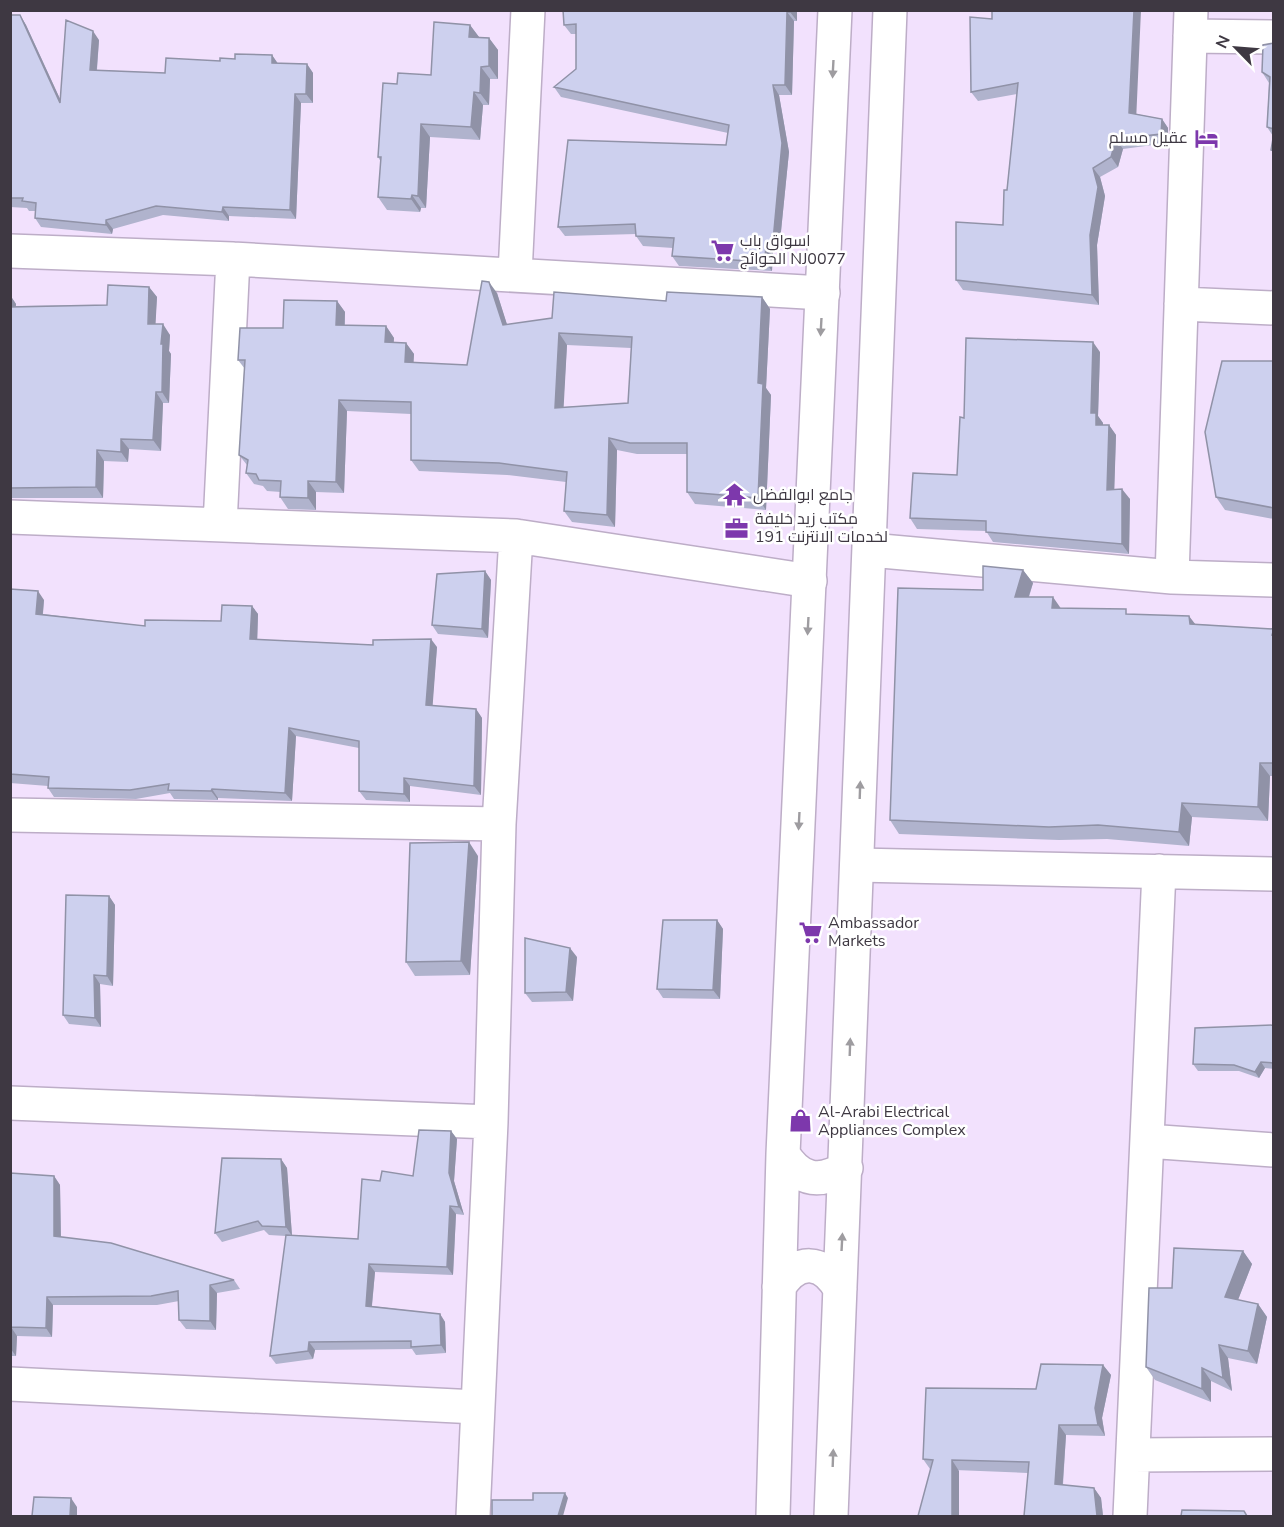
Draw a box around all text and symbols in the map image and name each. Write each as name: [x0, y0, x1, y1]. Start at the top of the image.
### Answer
north arrow: [1206, 18, 1266, 78]
text: N: [1211, 32, 1236, 52]
one-way arrow: [828, 59, 837, 78]
hotel icon: عقيل مسلم: [1193, 125, 1219, 151]
place label: عقيل مسلم: [1109, 127, 1188, 149]
place label: اسواق باب الحوائج NJ0077: [740, 230, 846, 270]
supermarket icon: اسواق باب الحوائج NJ0077: [709, 237, 735, 263]
one-way arrow: [817, 317, 826, 336]
temple icon: جامع ابوالفضل: [722, 482, 748, 508]
place label: جامع ابوالفضل: [753, 484, 853, 506]
place label: مكتب زيد خليفة لخدمات الانترنت 191: [755, 508, 888, 548]
office icon: مكتب زيد خليفة لخدمات الانترنت 191: [724, 515, 750, 541]
one-way arrow: [803, 617, 812, 636]
one-way arrow: [856, 780, 865, 799]
one-way arrow: [794, 812, 803, 831]
place label: Ambassador Markets: [828, 912, 919, 952]
supermarket icon: Ambassador Markets: [797, 919, 823, 945]
one-way arrow: [846, 1038, 855, 1057]
place label: Al-Arabi Electrical Appliances Complex: [818, 1101, 966, 1141]
shop icon: Al-Arabi Electrical Appliances Complex: [787, 1108, 813, 1134]
one-way arrow: [838, 1233, 847, 1252]
one-way arrow: [829, 1449, 838, 1468]

